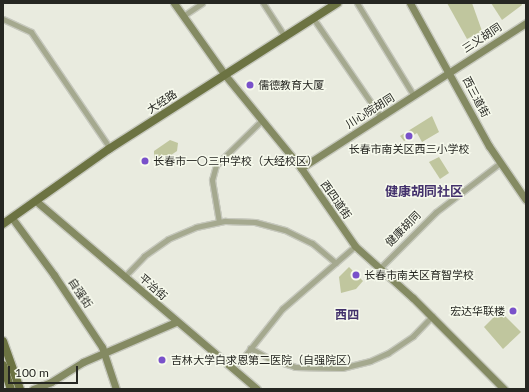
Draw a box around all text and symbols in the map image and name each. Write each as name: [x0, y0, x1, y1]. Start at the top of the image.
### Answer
street label: 三义胡同: [460, 20, 504, 56]
street label: 西三道街: [460, 74, 492, 120]
place label: 儒德教育大厦: [258, 78, 324, 92]
marker: 儒德教育大厦: [245, 80, 255, 90]
street label: 大经路: [145, 87, 179, 117]
street label: 川心院胡同: [343, 91, 397, 131]
marker: 长春市南关区西三小学校: [404, 131, 414, 141]
place label: 长春市南关区西三小学校: [349, 142, 469, 156]
place label: 长春市一〇三中学校（大经校区）: [153, 154, 318, 168]
marker: 长春市一〇三中学校（大经校区）: [140, 156, 150, 166]
street label: 西四道街: [318, 178, 354, 222]
district label: 健康胡同社区: [385, 183, 463, 199]
street label: 健康胡同: [383, 209, 423, 249]
place label: 长春市南关区育智学校: [364, 268, 474, 282]
marker: 长春市南关区育智学校: [351, 270, 361, 280]
street label: 平治街: [136, 271, 170, 303]
street label: 自强街: [65, 276, 95, 310]
place label: 宏达华联楼: [450, 304, 505, 318]
marker: 宏达华联楼: [508, 306, 518, 316]
district label: 西四: [335, 308, 359, 322]
place label: 吉林大学白求恩第二医院（自强院区）: [171, 353, 358, 367]
marker: 吉林大学白求恩第二医院（自强院区）: [156, 354, 168, 366]
scale bar: [10, 358, 80, 384]
text: 100 m: [15, 365, 49, 380]

